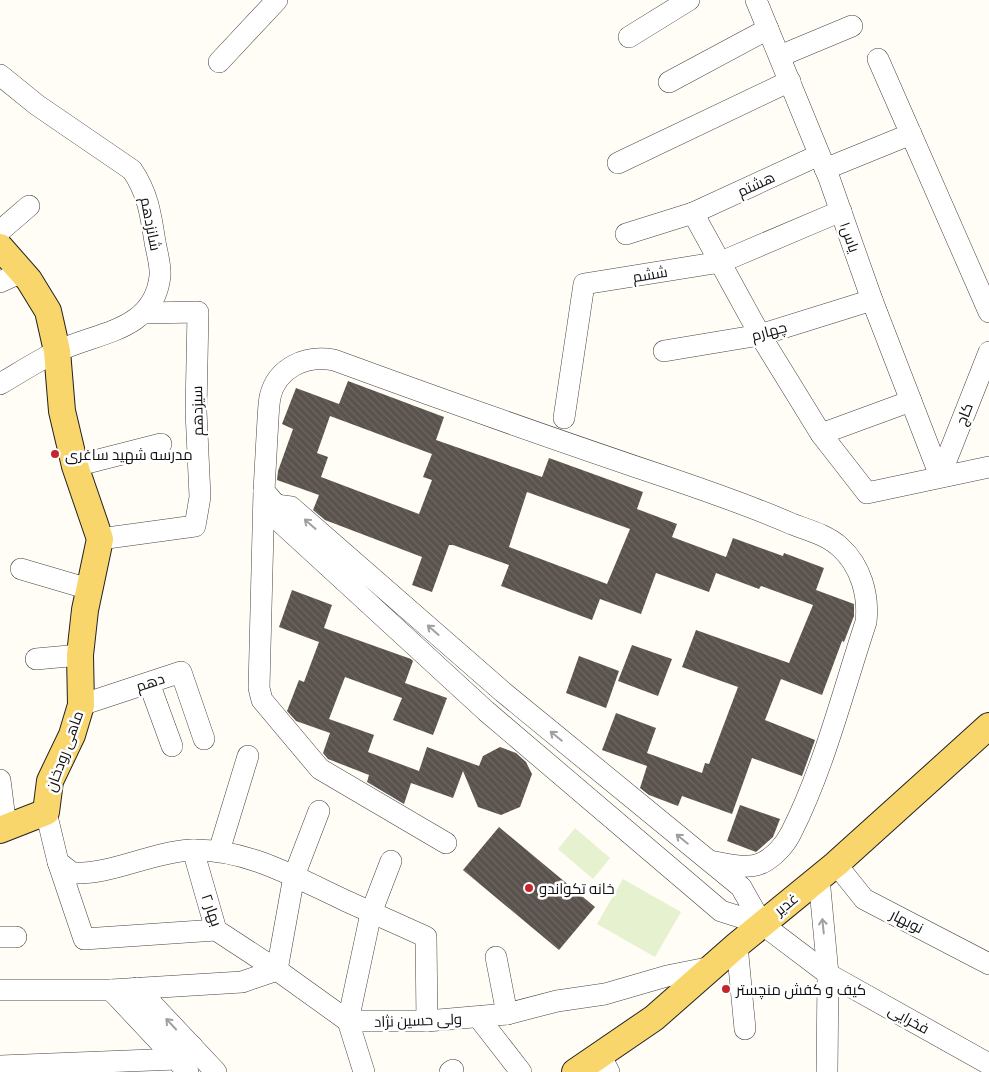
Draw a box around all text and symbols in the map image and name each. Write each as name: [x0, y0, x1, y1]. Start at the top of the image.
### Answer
street label: هشتم: [732, 163, 780, 205]
street label: شانزدهم: [132, 195, 170, 253]
street label: یاس۱: [831, 217, 869, 257]
street label: ششم: [630, 257, 670, 291]
street label: چهارم: [748, 312, 790, 350]
street label: سیزدهم: [182, 386, 212, 436]
street label: کاج: [946, 398, 982, 430]
place label: مدرسه شهید ساغری: [65, 440, 193, 469]
marker: مدرسه شهید ساغری: [49, 448, 61, 460]
one-way arrow: [304, 518, 317, 529]
one-way arrow: [427, 625, 440, 636]
street label: دهم: [132, 664, 168, 700]
street label: ماهی رودخان: [36, 706, 92, 796]
one-way arrow: [550, 731, 563, 742]
one-way arrow: [676, 834, 689, 845]
place label: خانه تکواندو: [539, 874, 615, 903]
marker: خانه تکواندو: [523, 882, 535, 894]
street label: غدیر: [766, 885, 805, 924]
street label: بهار ۲: [193, 889, 231, 931]
street label: نوبهار: [884, 900, 929, 942]
one-way arrow: [819, 919, 828, 935]
place label: کیف و کفش منچستر: [735, 975, 866, 1004]
marker: کیف و کفش منچستر: [720, 983, 732, 995]
street label: فخرایی: [883, 996, 935, 1042]
street label: ولی حسین نژاد: [373, 1004, 463, 1036]
one-way arrow: [165, 1017, 177, 1030]

